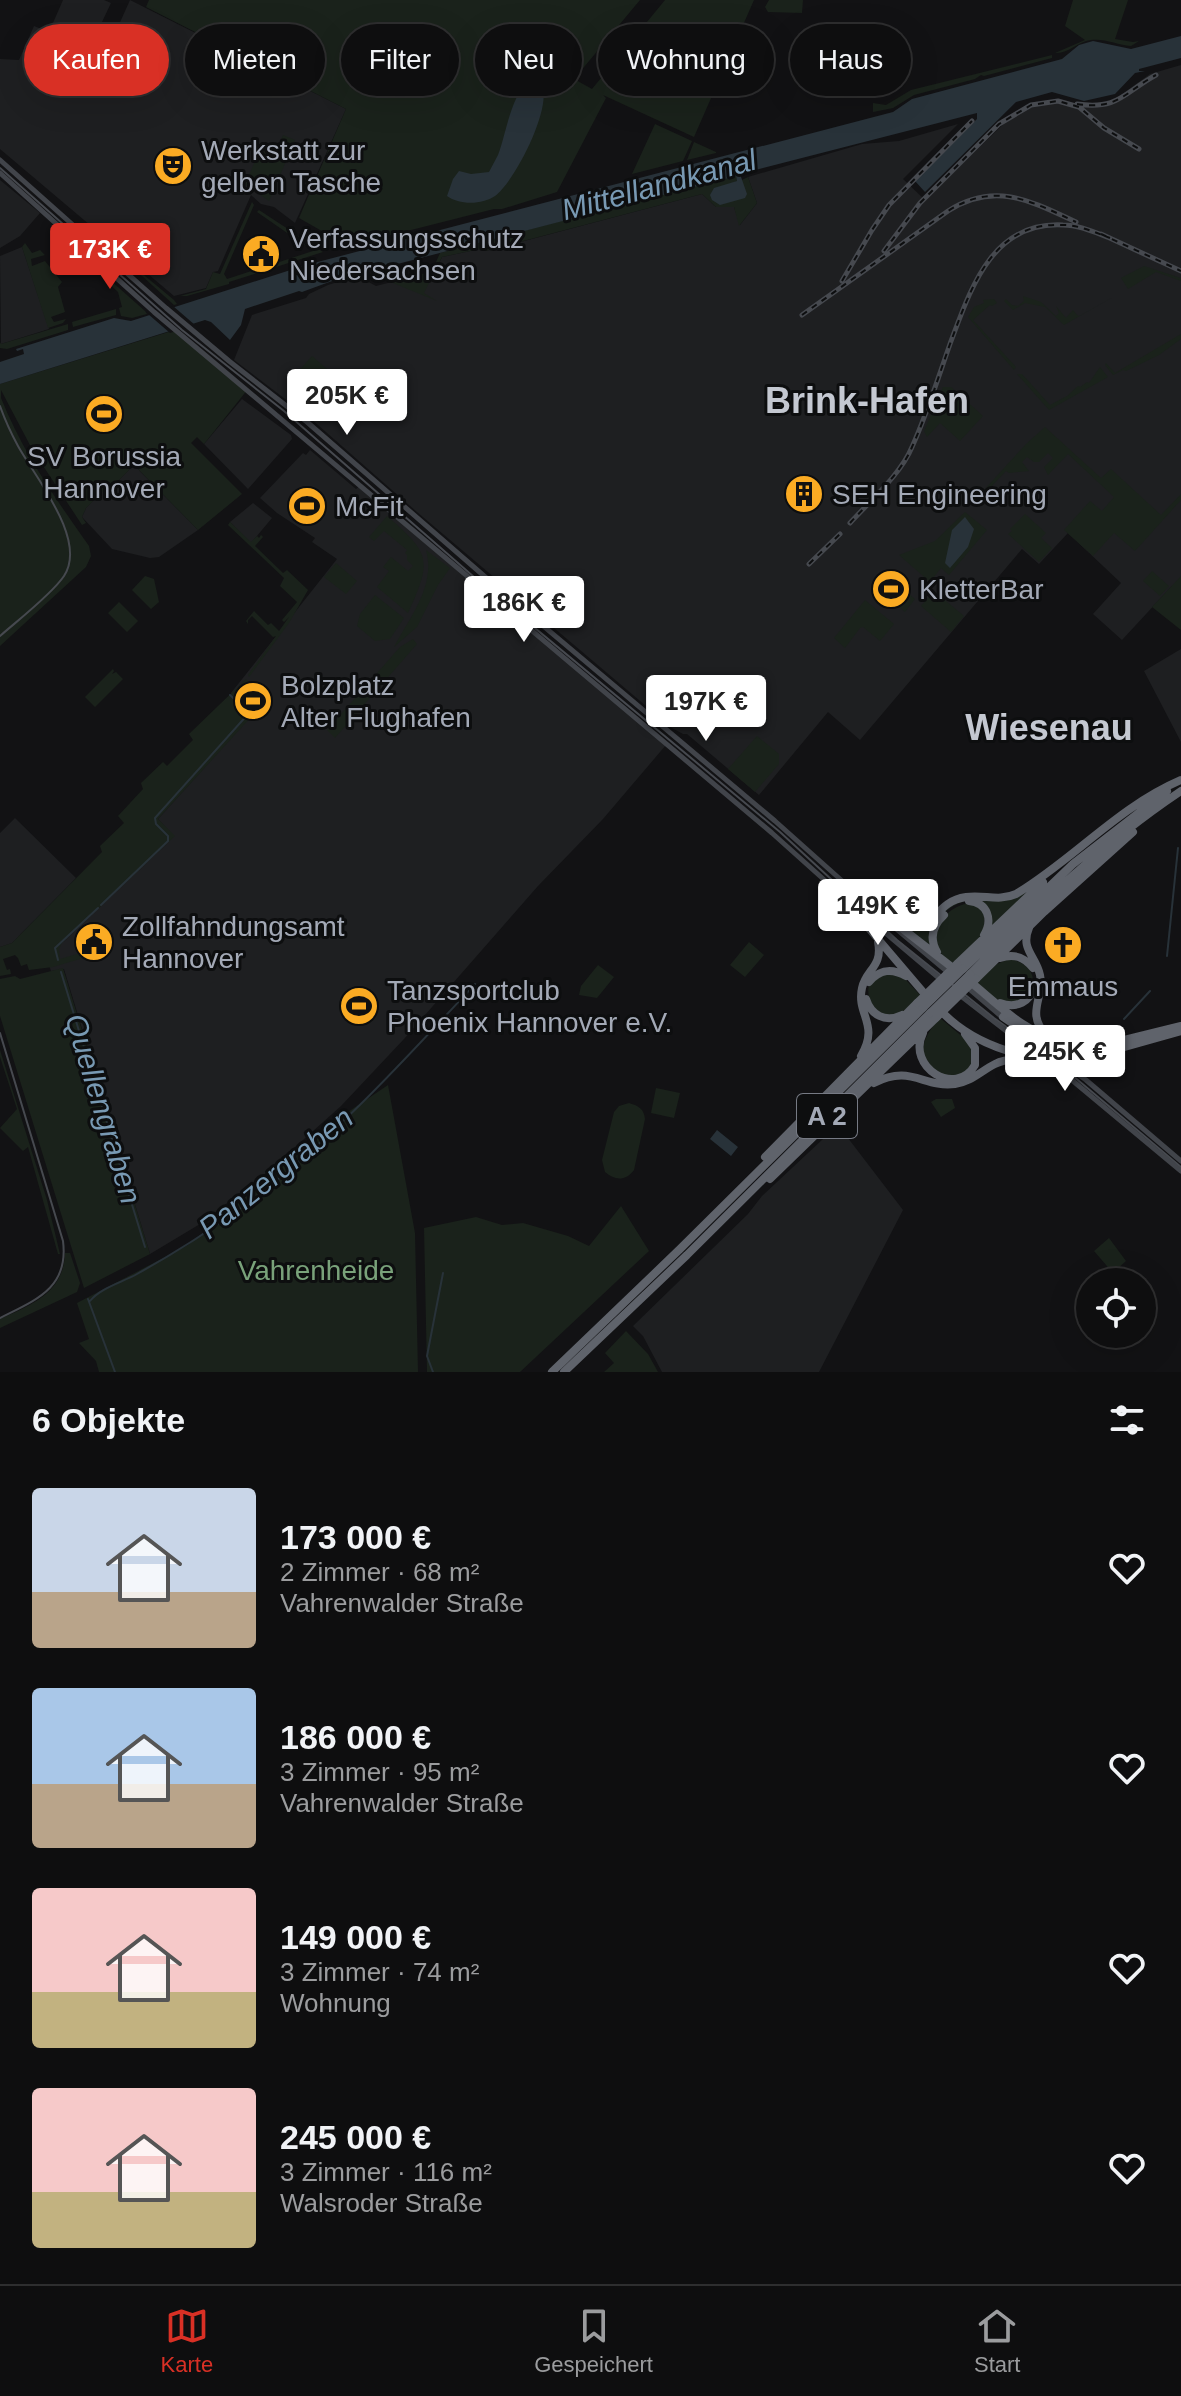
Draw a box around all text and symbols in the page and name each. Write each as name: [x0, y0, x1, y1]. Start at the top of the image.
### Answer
chip: Kaufen: [24, 24, 169, 96]
chip: Mieten: [185, 24, 325, 96]
chip: Filter: [341, 24, 459, 96]
chip: Neu: [475, 24, 582, 96]
chip: Wohnung: [598, 24, 774, 96]
chip: Haus: [790, 24, 911, 96]
place label: Werkstatt zur gelben Tasche: [201, 135, 381, 198]
water label: Mittellandkanal: [558, 142, 761, 226]
theatre icon: Werkstatt zur gelben Tasche: [152, 145, 194, 187]
pin: 173K €: [45, 223, 175, 291]
place label: Verfassungsschutz Niedersachsen: [289, 223, 524, 286]
public building icon: Verfassungsschutz Niedersachsen: [240, 233, 282, 275]
text: 173K €: [68, 234, 152, 264]
pin: 205K €: [282, 369, 412, 437]
text: 205K €: [305, 380, 389, 410]
district label: Brink-Hafen: [765, 380, 969, 421]
sports icon: SV Borussia Hannover: [83, 393, 125, 435]
place label: SV Borussia Hannover: [27, 441, 181, 504]
building icon: SEH Engineering: [783, 473, 825, 515]
place label: SEH Engineering: [832, 479, 1047, 510]
sports icon: McFit: [286, 485, 328, 527]
place label: McFit: [335, 491, 404, 522]
sports icon: KletterBar: [870, 568, 912, 610]
place label: KletterBar: [919, 574, 1044, 605]
pin: 186K €: [459, 576, 589, 644]
text: 186K €: [482, 587, 566, 617]
place label: Bolzplatz Alter Flughafen: [281, 670, 471, 733]
pin: 197K €: [641, 675, 771, 743]
sports icon: Bolzplatz Alter Flughafen: [232, 680, 274, 722]
text: 197K €: [664, 686, 748, 716]
district label: Wiesenau: [965, 707, 1133, 748]
pin: 149K €: [813, 879, 943, 947]
text: 149K €: [836, 890, 920, 920]
place label: Zollfahndungsamt Hannover: [122, 911, 345, 974]
public building icon: Zollfahndungsamt Hannover: [73, 921, 115, 963]
church icon: Emmaus: [1042, 924, 1084, 966]
place label: Emmaus: [1008, 971, 1118, 1002]
place label: Tanzsportclub Phoenix Hannover e.V.: [387, 975, 672, 1038]
sports icon: Tanzsportclub Phoenix Hannover e.V.: [338, 985, 380, 1027]
water label: Quellengraben: [59, 1010, 148, 1208]
pin: 245K €: [1000, 1025, 1130, 1093]
text: 245K €: [1023, 1036, 1107, 1066]
road number: A 2: [797, 1094, 857, 1138]
water label: Panzergraben: [192, 1100, 359, 1245]
park label: Vahrenheide: [238, 1255, 394, 1286]
map controls: [1076, 1268, 1156, 1348]
button: locate: [1076, 1268, 1156, 1348]
icon: filters: [1105, 1398, 1149, 1442]
text: 6 Objekte: [32, 1401, 185, 1439]
text: 173 000 €: [280, 1518, 431, 1556]
icon: home: [96, 1520, 192, 1616]
icon: heart: [1105, 1546, 1149, 1590]
text: 2 Zimmer · 68 m²: [280, 1557, 479, 1587]
text: Vahrenwalder Straße: [280, 1588, 524, 1618]
text: 186 000 €: [280, 1718, 431, 1756]
icon: home: [96, 1720, 192, 1816]
icon: heart: [1105, 1746, 1149, 1790]
text: 3 Zimmer · 95 m²: [280, 1757, 479, 1787]
text: Vahrenwalder Straße: [280, 1788, 524, 1818]
text: 149 000 €: [280, 1918, 431, 1956]
icon: home: [96, 1920, 192, 2016]
icon: heart: [1105, 1946, 1149, 1990]
text: 3 Zimmer · 74 m²: [280, 1957, 479, 1987]
text: Wohnung: [280, 1988, 391, 2018]
text: 245 000 €: [280, 2118, 431, 2156]
icon: home: [96, 2120, 192, 2216]
icon: heart: [1105, 2146, 1149, 2190]
text: 3 Zimmer · 116 m²: [280, 2157, 492, 2187]
text: Walsroder Straße: [280, 2188, 483, 2218]
tab: Karte: [161, 2304, 213, 2378]
tab: Gespeichert: [534, 2304, 653, 2378]
tab: Start: [974, 2304, 1020, 2378]

